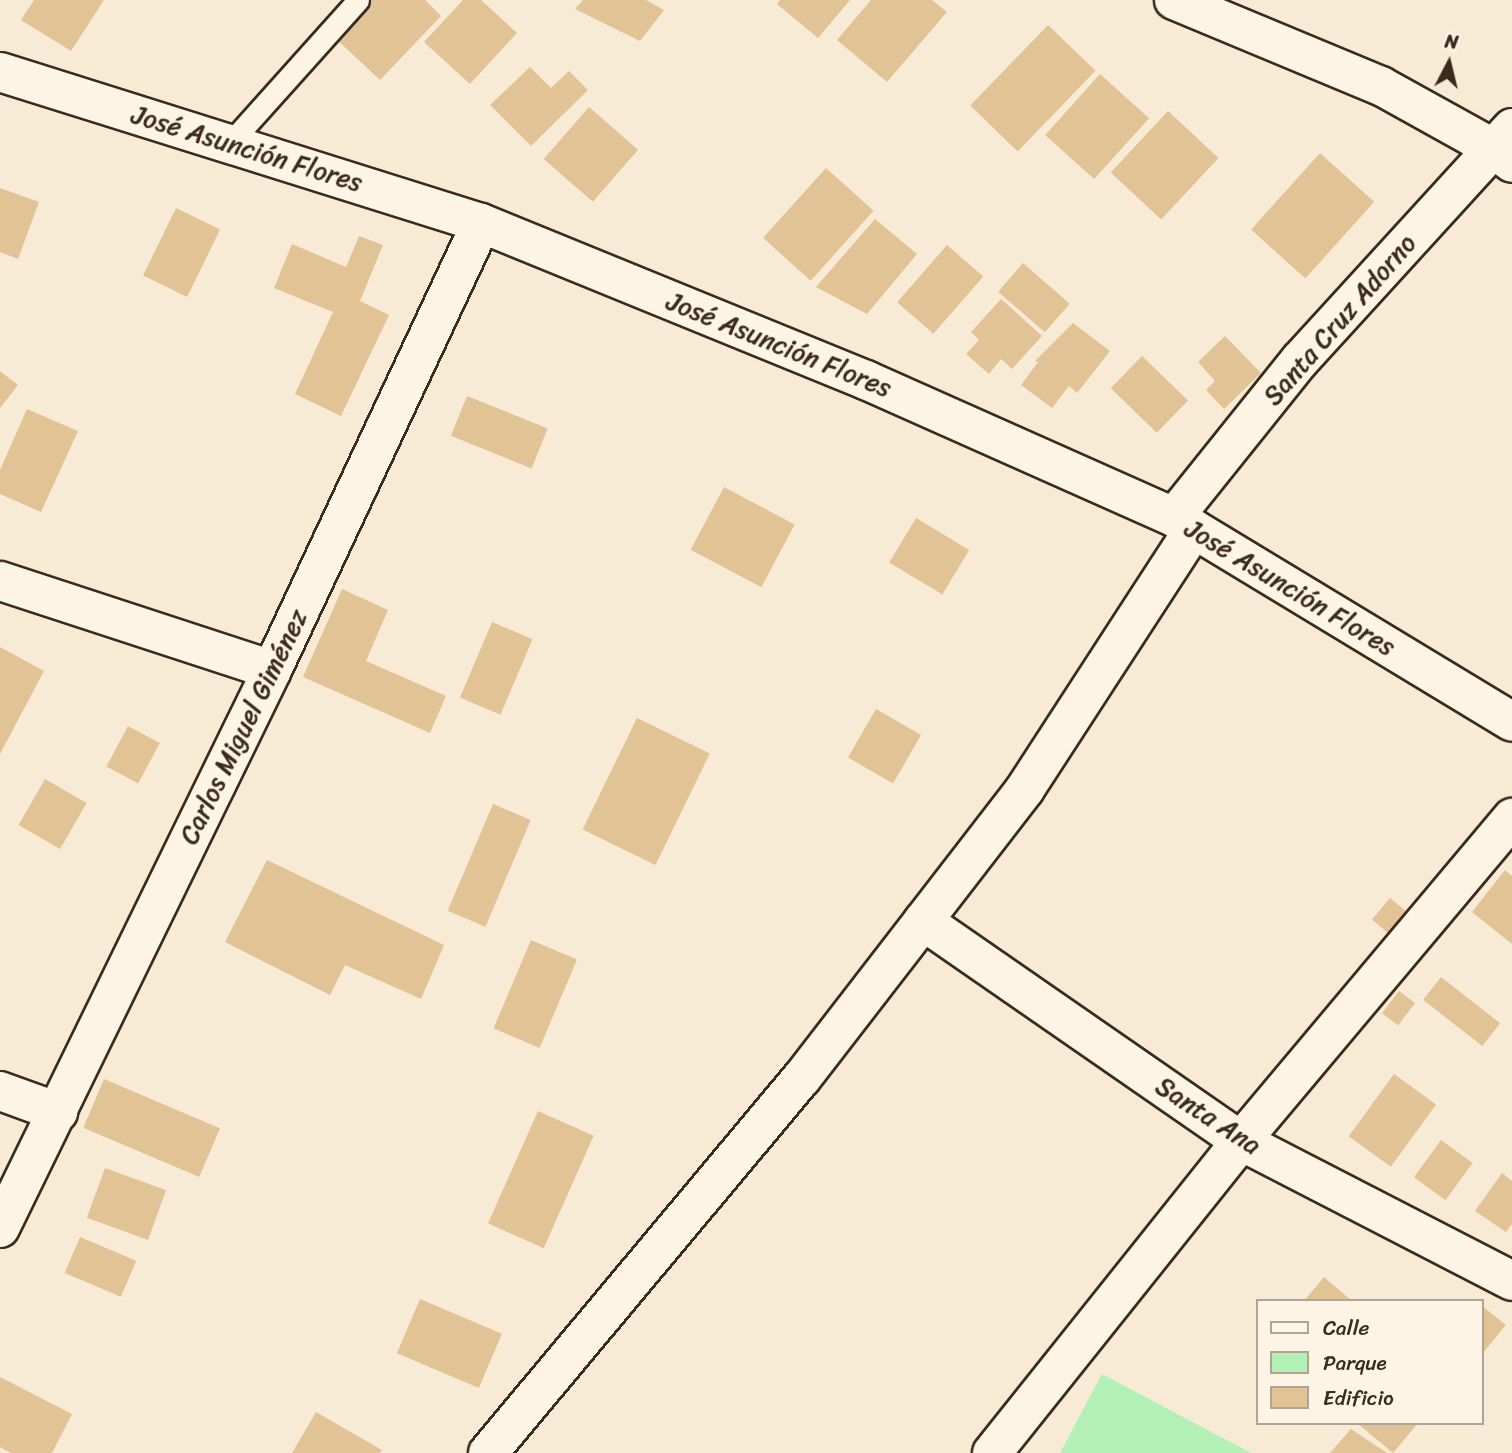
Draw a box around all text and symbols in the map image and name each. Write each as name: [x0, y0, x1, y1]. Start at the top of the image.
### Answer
text: N: [1443, 24, 1460, 59]
north arrow: [1414, 28, 1484, 98]
street label: José Asunción Flores: [129, 99, 365, 199]
street label: Santa Cruz Adorno: [1257, 228, 1423, 412]
street label: José Asunción Flores: [663, 286, 895, 404]
street label: José Asunción Flores: [1180, 513, 1400, 663]
street label: Carlos Miguel Giménez: [174, 605, 314, 849]
street label: Santa Ana: [1150, 1071, 1266, 1161]
legend: [1256, 1299, 1484, 1425]
text: Calle: [1323, 1309, 1369, 1347]
text: Parque: [1323, 1344, 1387, 1382]
text: Edificio: [1323, 1379, 1394, 1417]

